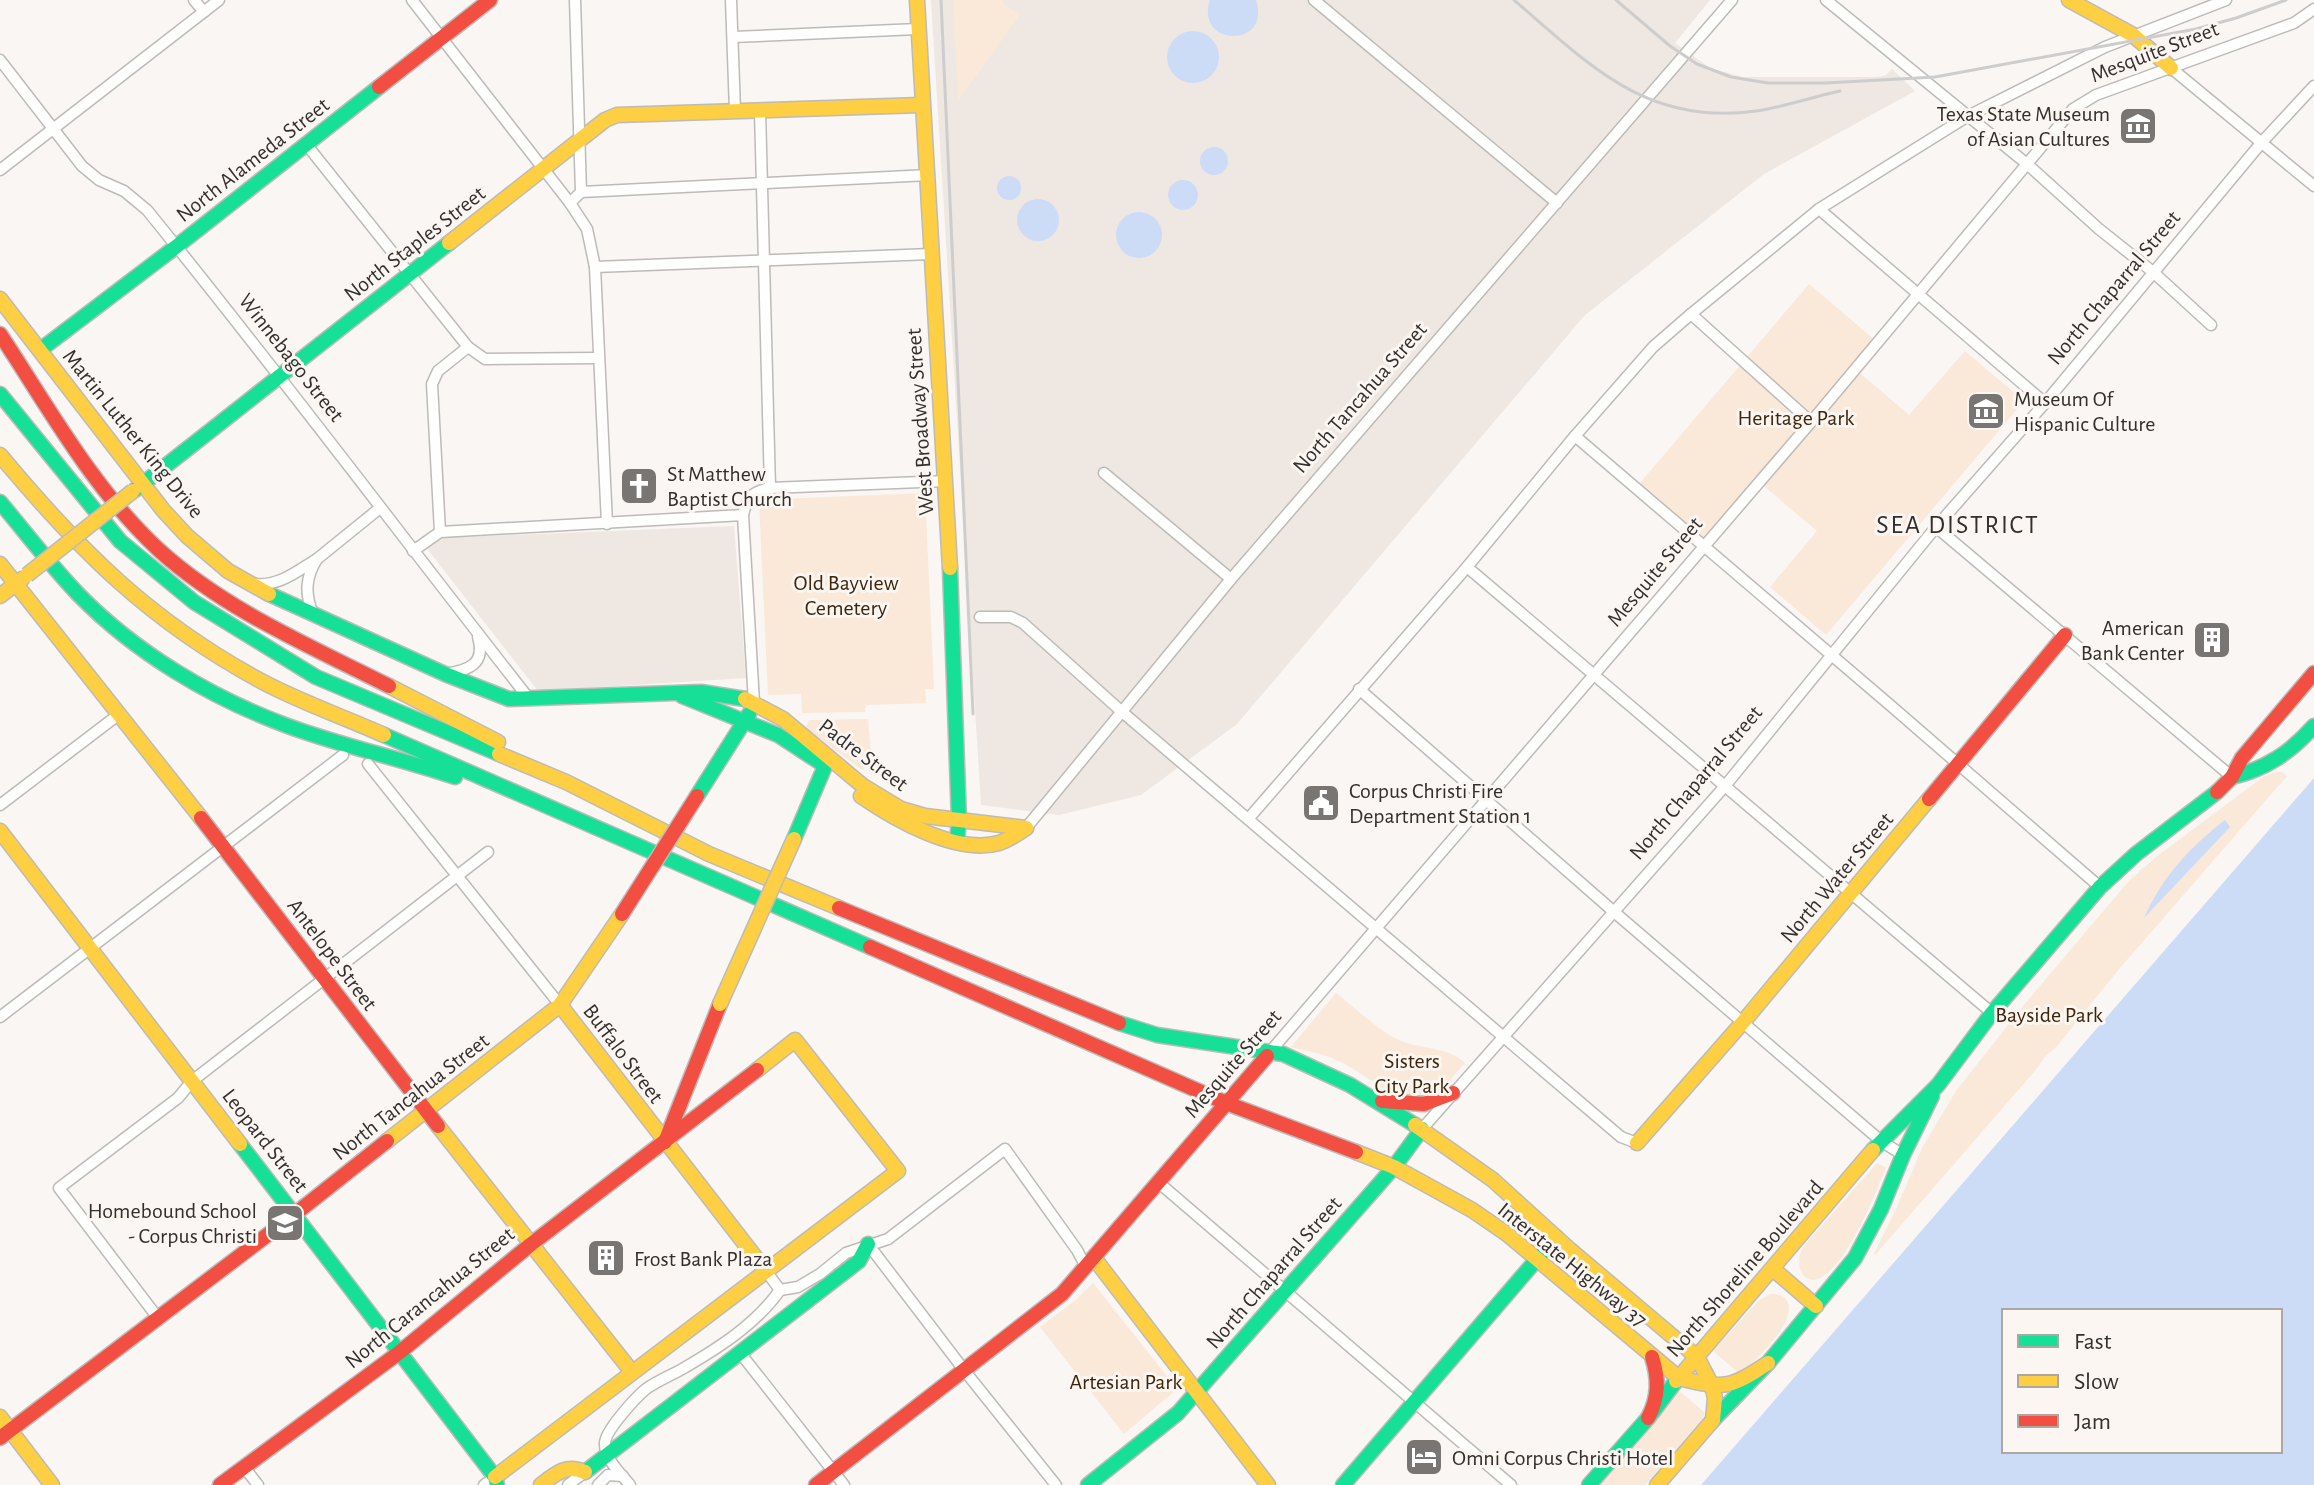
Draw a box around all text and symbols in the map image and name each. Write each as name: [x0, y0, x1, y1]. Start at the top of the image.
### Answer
street label: Mesquite Street: [2087, 17, 2221, 86]
street label: North Alameda Street: [172, 93, 333, 226]
place label: Texas State Museum of Asian Cultures: [1936, 103, 2110, 150]
museum icon: Texas State Museum of Asian Cultures: [2117, 105, 2159, 147]
street label: North Staples Street: [340, 182, 489, 305]
street label: North Chaparral Street: [2043, 206, 2184, 369]
street label: Winnebago Street: [235, 289, 348, 426]
street label: North Tancahua Street: [1289, 318, 1431, 477]
street label: West Broadway Street: [902, 328, 938, 516]
street label: Martin Luther King Drive: [59, 345, 208, 522]
place label: Museum Of Hispanic Culture: [2014, 388, 2155, 435]
museum icon: Museum Of Hispanic Culture: [1965, 390, 2007, 432]
park label: Heritage Park: [1738, 407, 1854, 429]
place label: St Matthew Baptist Church: [667, 463, 792, 510]
church icon: St Matthew Baptist Church: [618, 465, 660, 507]
district label: SEA DISTRICT: [1876, 512, 2040, 538]
street label: Mesquite Street: [1603, 513, 1707, 631]
park label: Old Bayview Cemetery: [793, 572, 899, 619]
place label: American Bank Center: [2081, 617, 2184, 664]
building icon: American Bank Center: [2191, 619, 2233, 661]
street label: North Chaparral Street: [1625, 701, 1766, 864]
street label: Padre Street: [815, 714, 912, 795]
place label: Corpus Christi Fire Department Station 1: [1349, 780, 1531, 827]
public building icon: Corpus Christi Fire Department Station 1: [1300, 782, 1342, 824]
street label: North Water Street: [1776, 808, 1897, 947]
street label: Antelope Street: [283, 895, 381, 1015]
street label: Buffalo Street: [579, 1000, 667, 1107]
park label: Bayside Park: [1995, 1004, 2103, 1026]
street label: Mesquite Street: [1180, 1005, 1285, 1122]
street label: North Tancahua Street: [328, 1029, 493, 1164]
park label: Sisters City Park: [1375, 1050, 1449, 1097]
street label: Leopard Street: [218, 1085, 312, 1197]
street label: North Shoreline Boulevard: [1662, 1176, 1827, 1361]
street label: North Chaparral Street: [1202, 1192, 1346, 1353]
street label: Interstate Highway 37: [1494, 1198, 1651, 1331]
place label: Homebound School - Corpus Christi: [88, 1200, 257, 1247]
school or university icon: Homebound School - Corpus Christi: [264, 1202, 306, 1244]
street label: North Carancahua Street: [341, 1223, 518, 1373]
building icon: Frost Bank Plaza: [585, 1237, 627, 1279]
place label: Frost Bank Plaza: [634, 1248, 772, 1270]
legend: [2002, 1309, 2282, 1453]
text: Fast: [2074, 1330, 2112, 1354]
text: Slow: [2074, 1370, 2119, 1394]
park label: Artesian Park: [1070, 1371, 1182, 1393]
text: Jam: [2074, 1410, 2111, 1434]
hotel icon: Omni Corpus Christi Hotel: [1403, 1436, 1445, 1478]
place label: Omni Corpus Christi Hotel: [1452, 1447, 1673, 1469]

